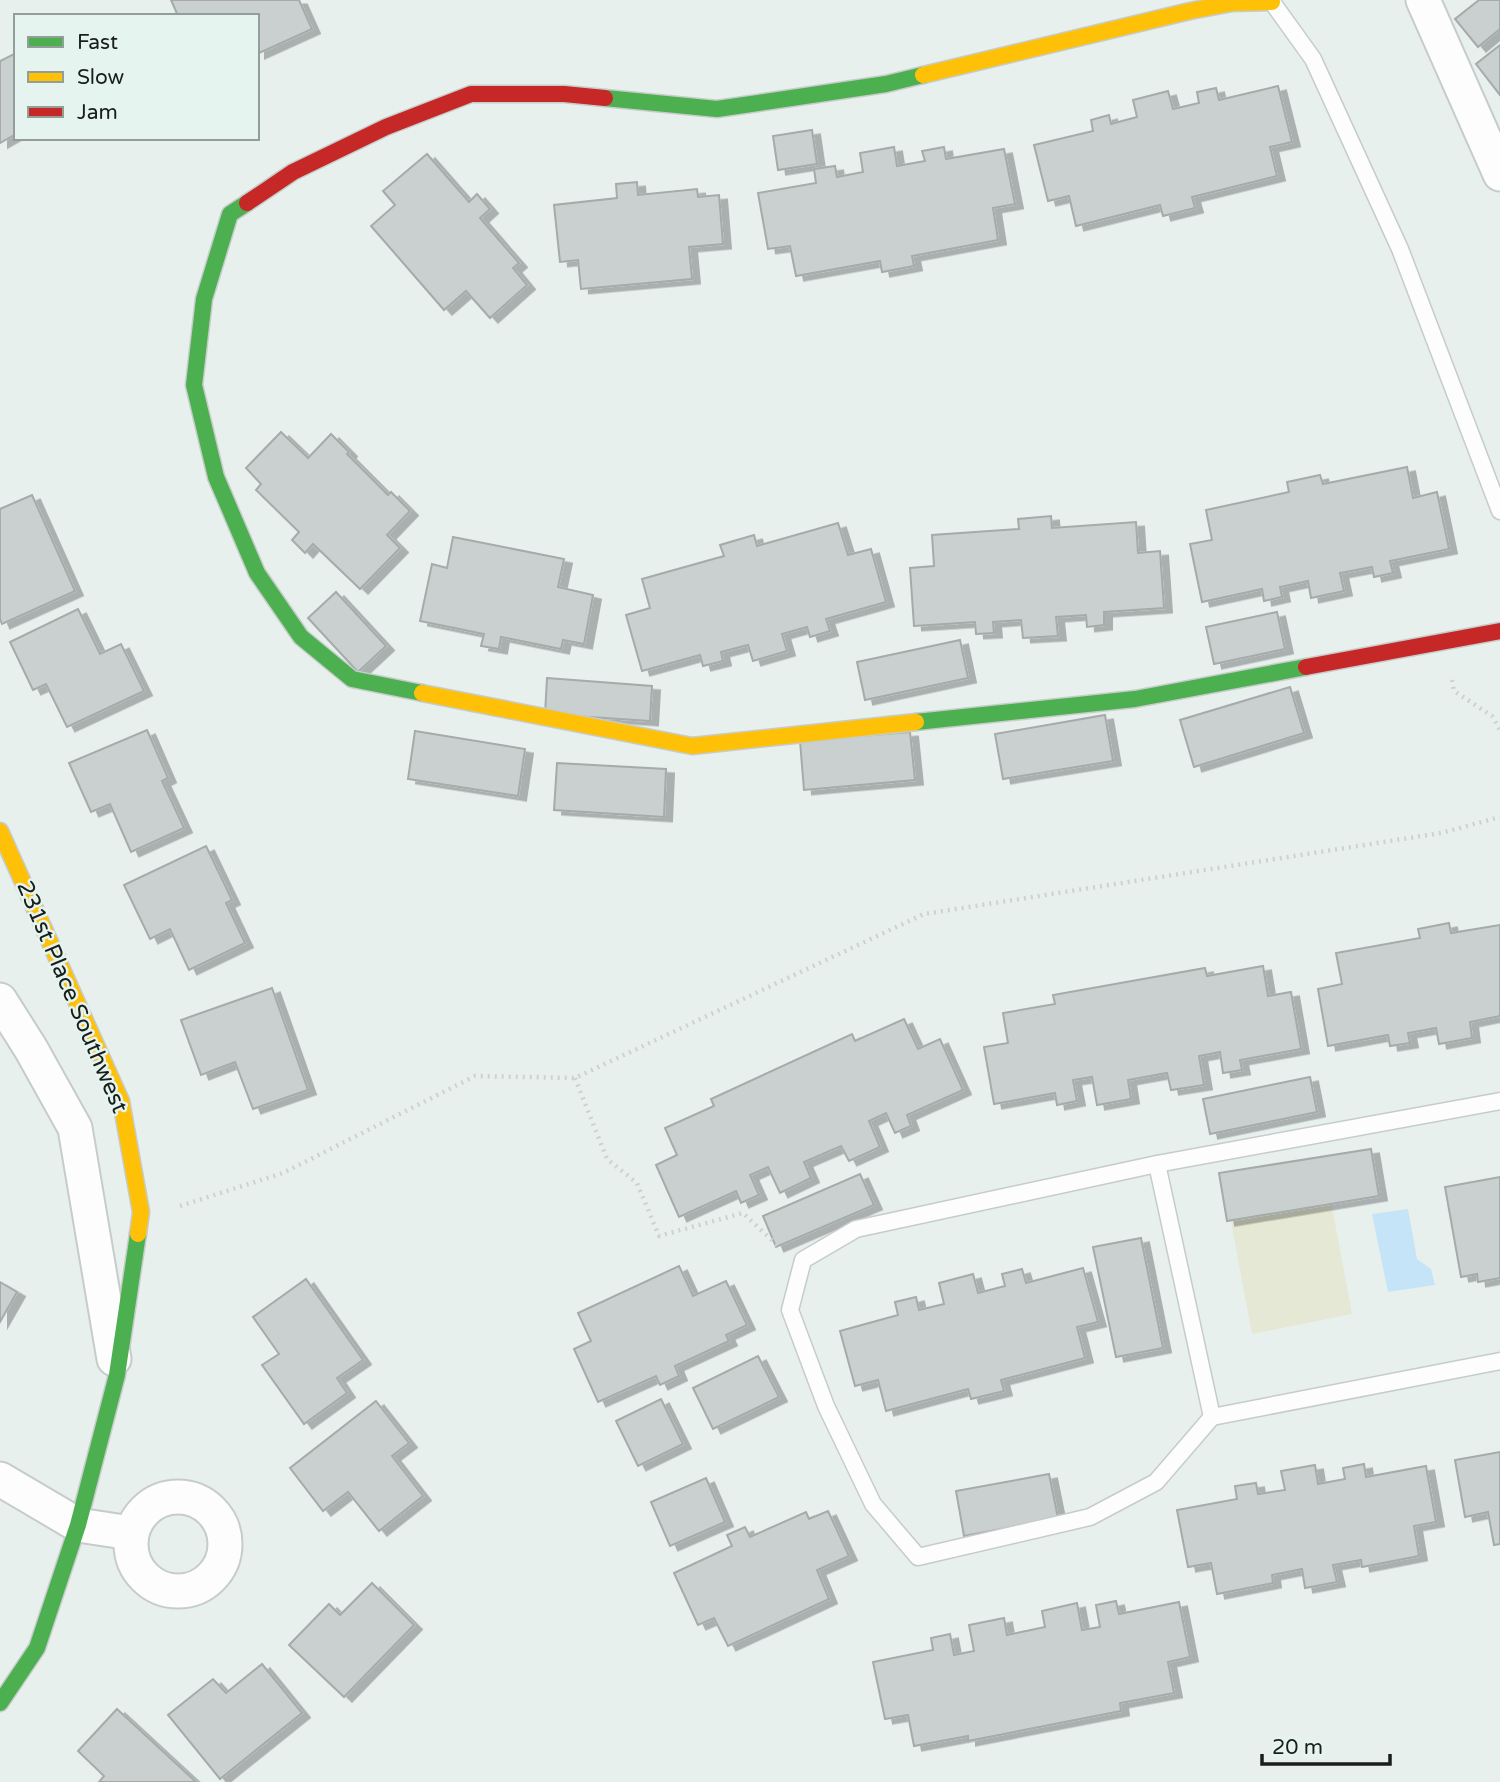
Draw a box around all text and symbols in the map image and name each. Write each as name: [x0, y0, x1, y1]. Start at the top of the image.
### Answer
legend: [14, 14, 259, 140]
text: Fast: [77, 30, 118, 55]
text: Slow: [77, 65, 125, 90]
text: Jam: [77, 100, 118, 125]
street label: 231st Place Southwest: [10, 877, 134, 1118]
scale bar: [1262, 1722, 1390, 1766]
text: 20 m: [1272, 1735, 1323, 1760]

